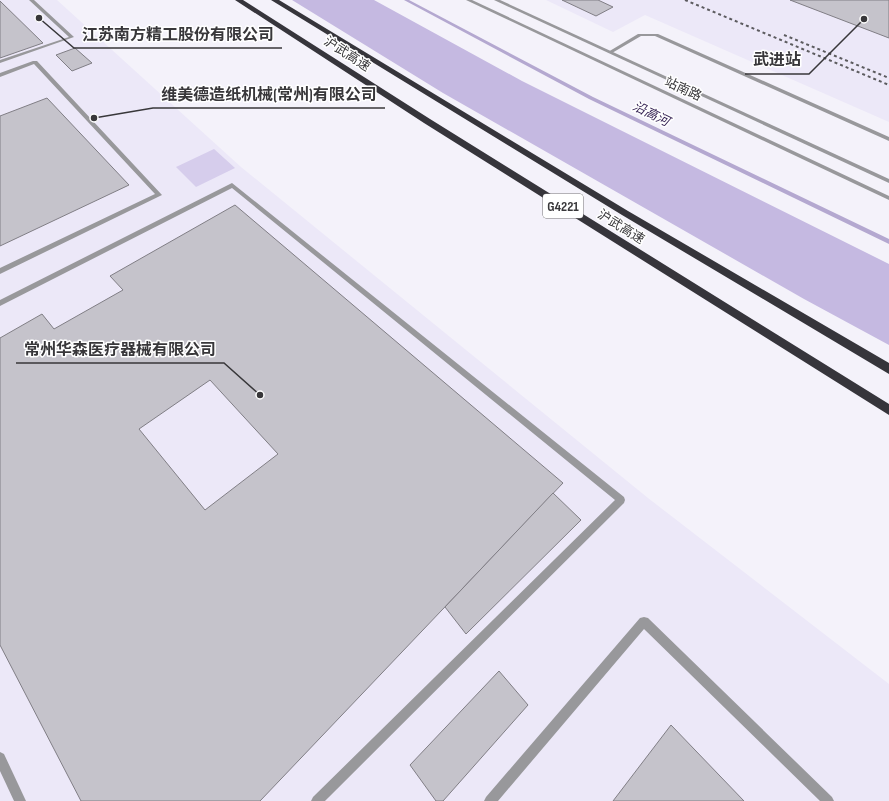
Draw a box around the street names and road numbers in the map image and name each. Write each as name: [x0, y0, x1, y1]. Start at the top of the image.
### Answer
street label: 沪武高速: [321, 33, 373, 75]
street label: 站南路: [662, 74, 704, 104]
road number: G4221: [543, 194, 583, 218]
street label: 沪武高速: [595, 206, 647, 248]

